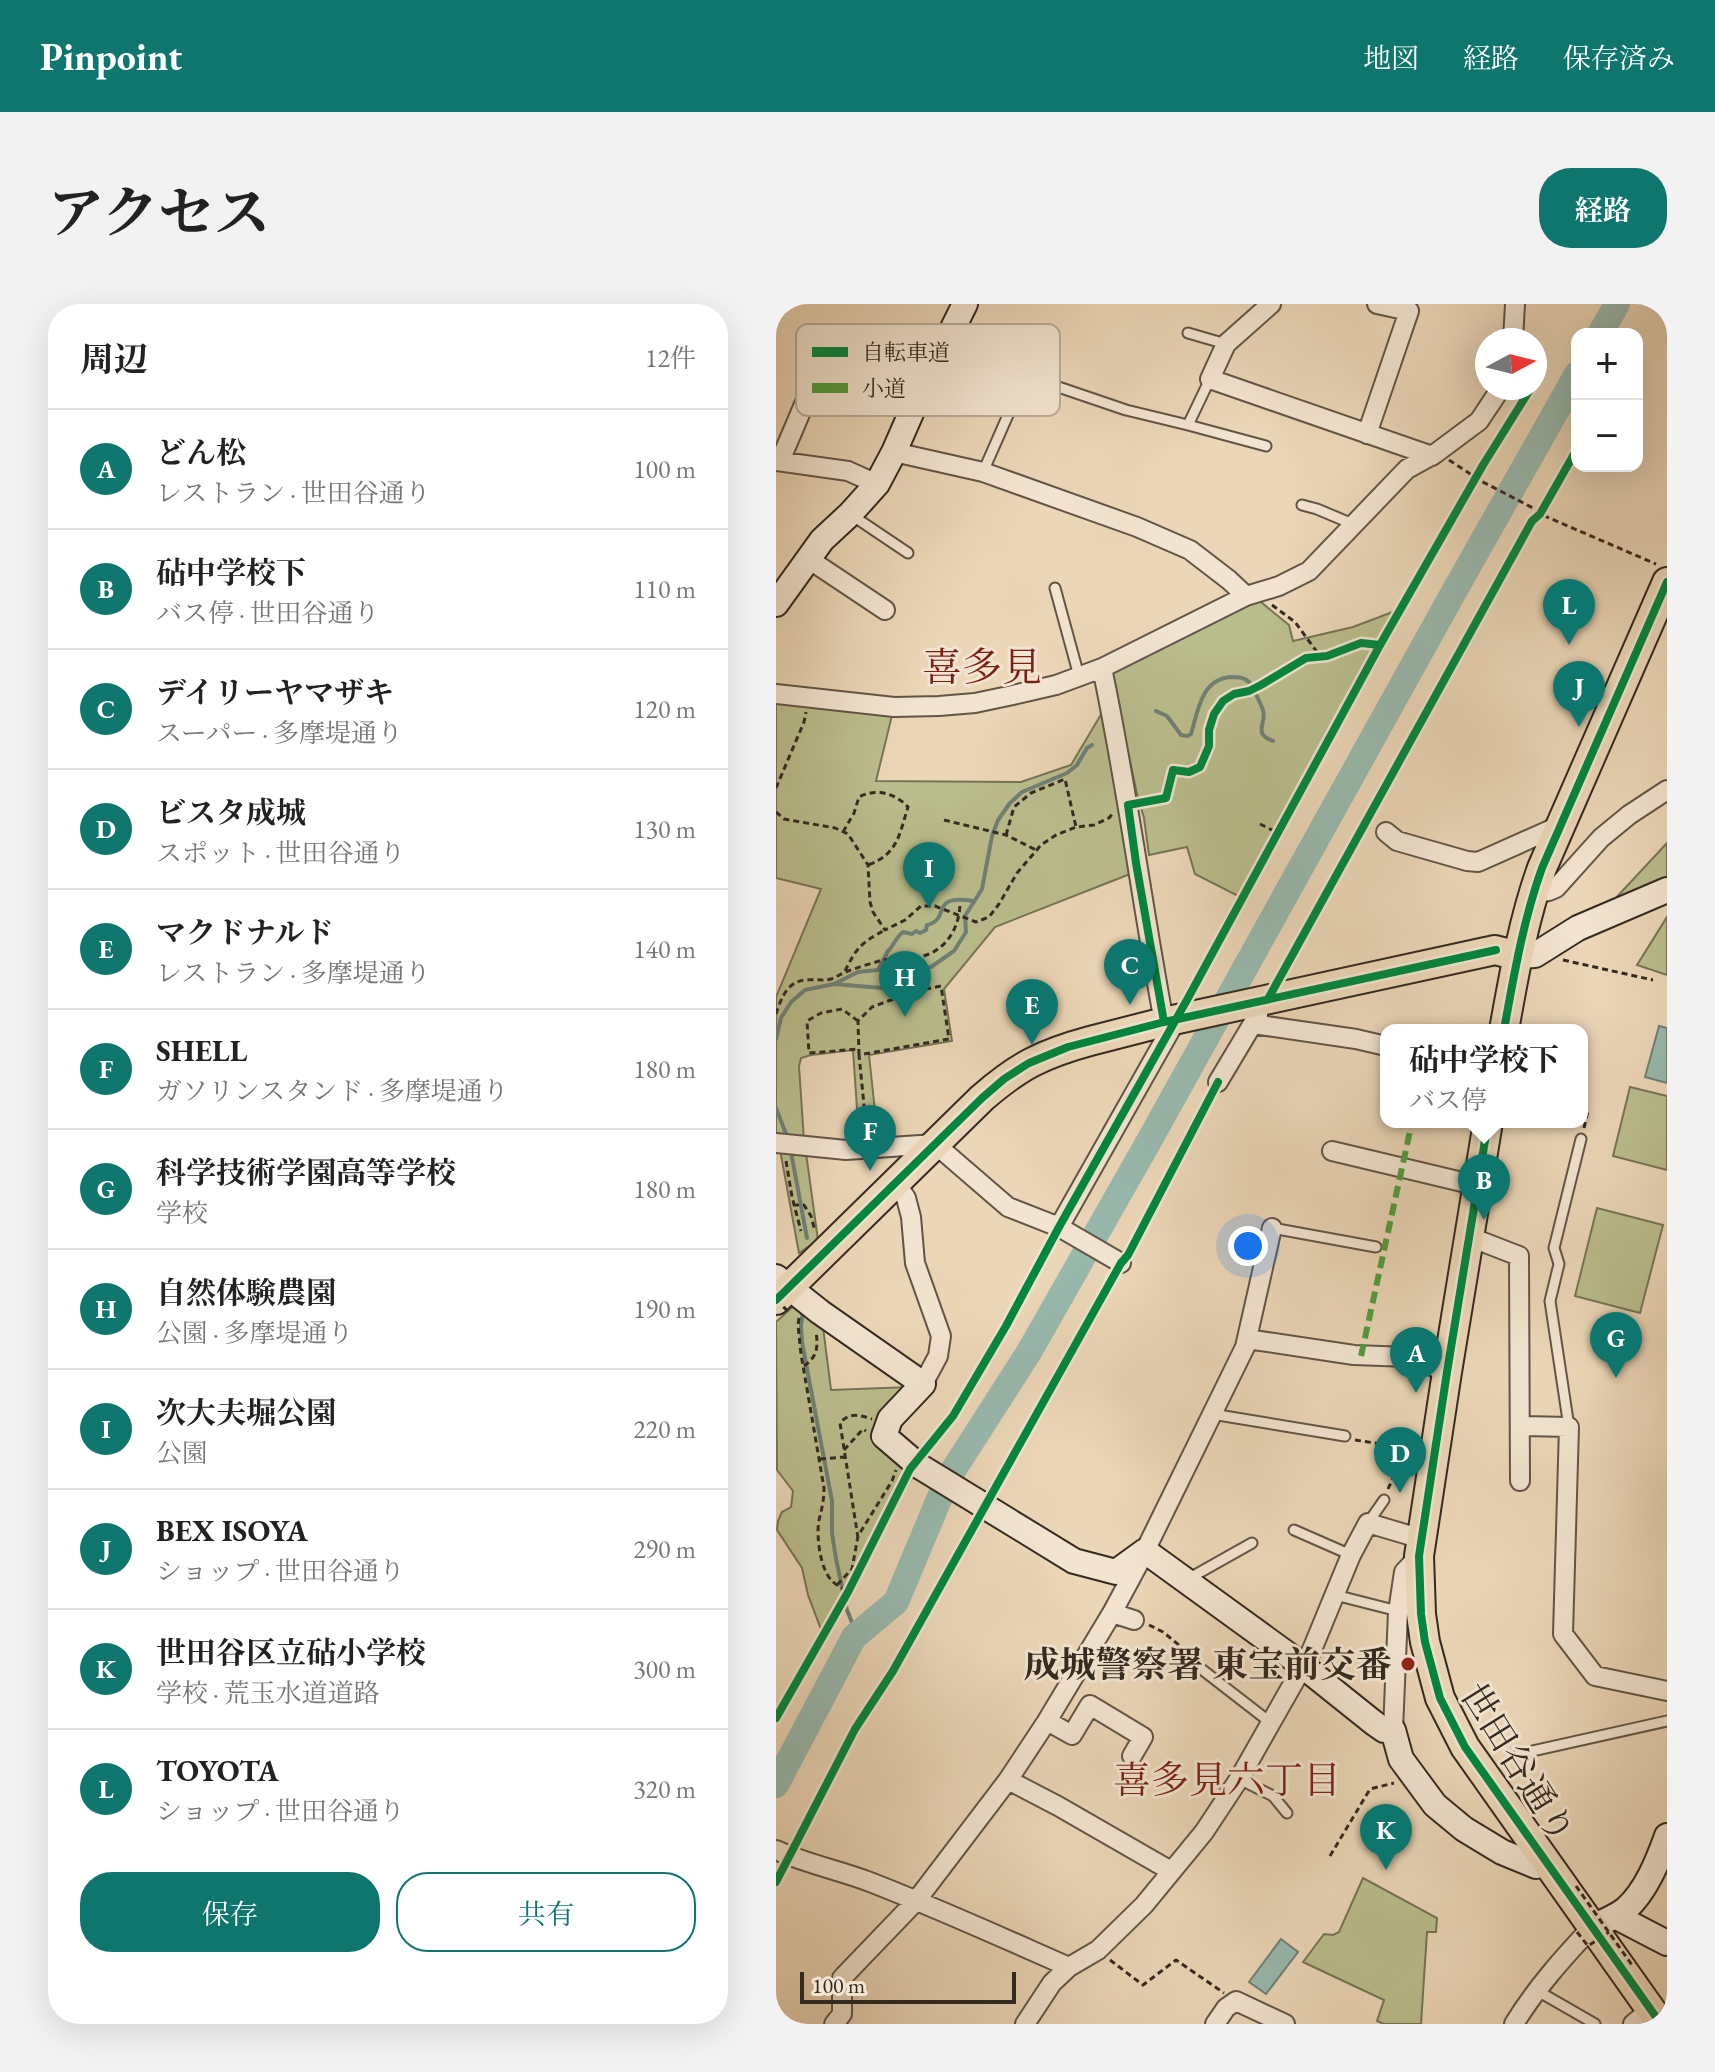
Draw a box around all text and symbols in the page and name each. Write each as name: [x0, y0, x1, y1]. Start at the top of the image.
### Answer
text: Pinpoint: [40, 32, 182, 81]
text: 地図: [1363, 40, 1419, 76]
text: 経路: [1463, 40, 1519, 76]
text: 保存済み: [1563, 40, 1675, 76]
button: 経路: [1539, 168, 1667, 248]
text: アクセス: [48, 176, 270, 249]
legend: [796, 324, 1060, 416]
north arrow: [1475, 328, 1547, 400]
map controls: [1571, 328, 1643, 472]
button: +: [1571, 328, 1643, 400]
text: 周辺: [80, 337, 148, 381]
text: 自転車道: [862, 338, 950, 367]
text: 12件: [645, 341, 696, 375]
text: 小道: [862, 374, 906, 403]
button: −: [1571, 400, 1643, 472]
text: どん松: [156, 433, 246, 472]
text: A: [97, 452, 115, 486]
text: 100 m: [633, 452, 696, 486]
text: レストラン · 世田谷通り: [156, 476, 431, 510]
text: 砧中学校下: [156, 553, 306, 592]
text: B: [98, 572, 114, 606]
text: 110 m: [633, 572, 696, 606]
pin: L: [1543, 579, 1595, 645]
text: バス停 · 世田谷通り: [156, 596, 380, 630]
district label: 喜多見: [922, 641, 1042, 693]
pin: J: [1553, 661, 1605, 727]
text: デイリーヤマザキ: [156, 673, 394, 712]
text: C: [97, 692, 115, 726]
text: 120 m: [633, 692, 696, 726]
text: スーパー · 多摩堤通り: [156, 716, 403, 750]
text: ビスタ成城: [156, 793, 306, 832]
text: D: [96, 812, 116, 846]
text: 130 m: [633, 812, 696, 846]
text: スポット · 世田谷通り: [156, 836, 406, 870]
pin: I: [903, 842, 955, 908]
text: マクドナルド: [156, 913, 335, 952]
text: E: [99, 932, 113, 966]
text: 140 m: [633, 932, 696, 966]
pin: C: [1104, 939, 1156, 1005]
pin: H: [879, 951, 931, 1017]
text: レストラン · 多摩堤通り: [156, 956, 431, 990]
pin: E: [1006, 979, 1058, 1045]
popup: [1380, 1024, 1588, 1128]
text: SHELL: [156, 1031, 247, 1070]
text: 砧中学校下: [1409, 1040, 1559, 1079]
text: F: [99, 1052, 113, 1086]
text: 180 m: [633, 1052, 696, 1086]
text: ガソリンスタンド · 多摩堤通り: [156, 1074, 509, 1108]
text: バス停: [1409, 1083, 1487, 1117]
pin: F: [844, 1105, 896, 1171]
text: 科学技術学園高等学校: [156, 1153, 456, 1192]
pin: B: [1458, 1154, 1510, 1220]
text: G: [97, 1172, 115, 1206]
text: 180 m: [633, 1172, 696, 1206]
text: 学校: [156, 1196, 208, 1230]
your location: [1228, 1226, 1268, 1266]
text: 自然体験農園: [156, 1273, 336, 1312]
text: H: [96, 1292, 116, 1326]
text: 190 m: [633, 1292, 696, 1326]
pin: G: [1590, 1312, 1642, 1378]
text: 公園 · 多摩堤通り: [156, 1316, 354, 1350]
pin: A: [1390, 1327, 1442, 1393]
text: 次大夫堀公園: [156, 1393, 336, 1432]
text: I: [101, 1412, 111, 1446]
text: 220 m: [633, 1412, 696, 1446]
pin: D: [1374, 1427, 1426, 1493]
text: 公園: [156, 1436, 208, 1470]
text: BEX ISOYA: [156, 1511, 308, 1550]
text: J: [101, 1532, 111, 1566]
text: 290 m: [633, 1532, 696, 1566]
text: ショップ · 世田谷通り: [156, 1554, 405, 1588]
text: 世田谷区立砧小学校: [156, 1633, 426, 1672]
place label: 成城警察署 東宝前交番: [1023, 1641, 1392, 1688]
text: K: [96, 1652, 116, 1686]
text: 300 m: [633, 1652, 696, 1686]
marker: 成城警察署 東宝前交番: [1399, 1655, 1417, 1673]
street label: 世田谷通り: [1450, 1674, 1586, 1852]
text: 学校 · 荒玉水道道路: [156, 1676, 380, 1710]
text: TOYOTA: [156, 1751, 279, 1790]
district label: 喜多見六丁目: [1113, 1755, 1341, 1804]
text: L: [98, 1772, 114, 1806]
text: 320 m: [633, 1772, 696, 1806]
text: ショップ · 世田谷通り: [156, 1794, 405, 1828]
pin: K: [1360, 1804, 1412, 1870]
button: 保存: [80, 1872, 380, 1952]
button: 共有: [396, 1872, 696, 1952]
scale bar: [800, 1968, 1016, 2004]
text: 100 m: [812, 1971, 865, 2000]

